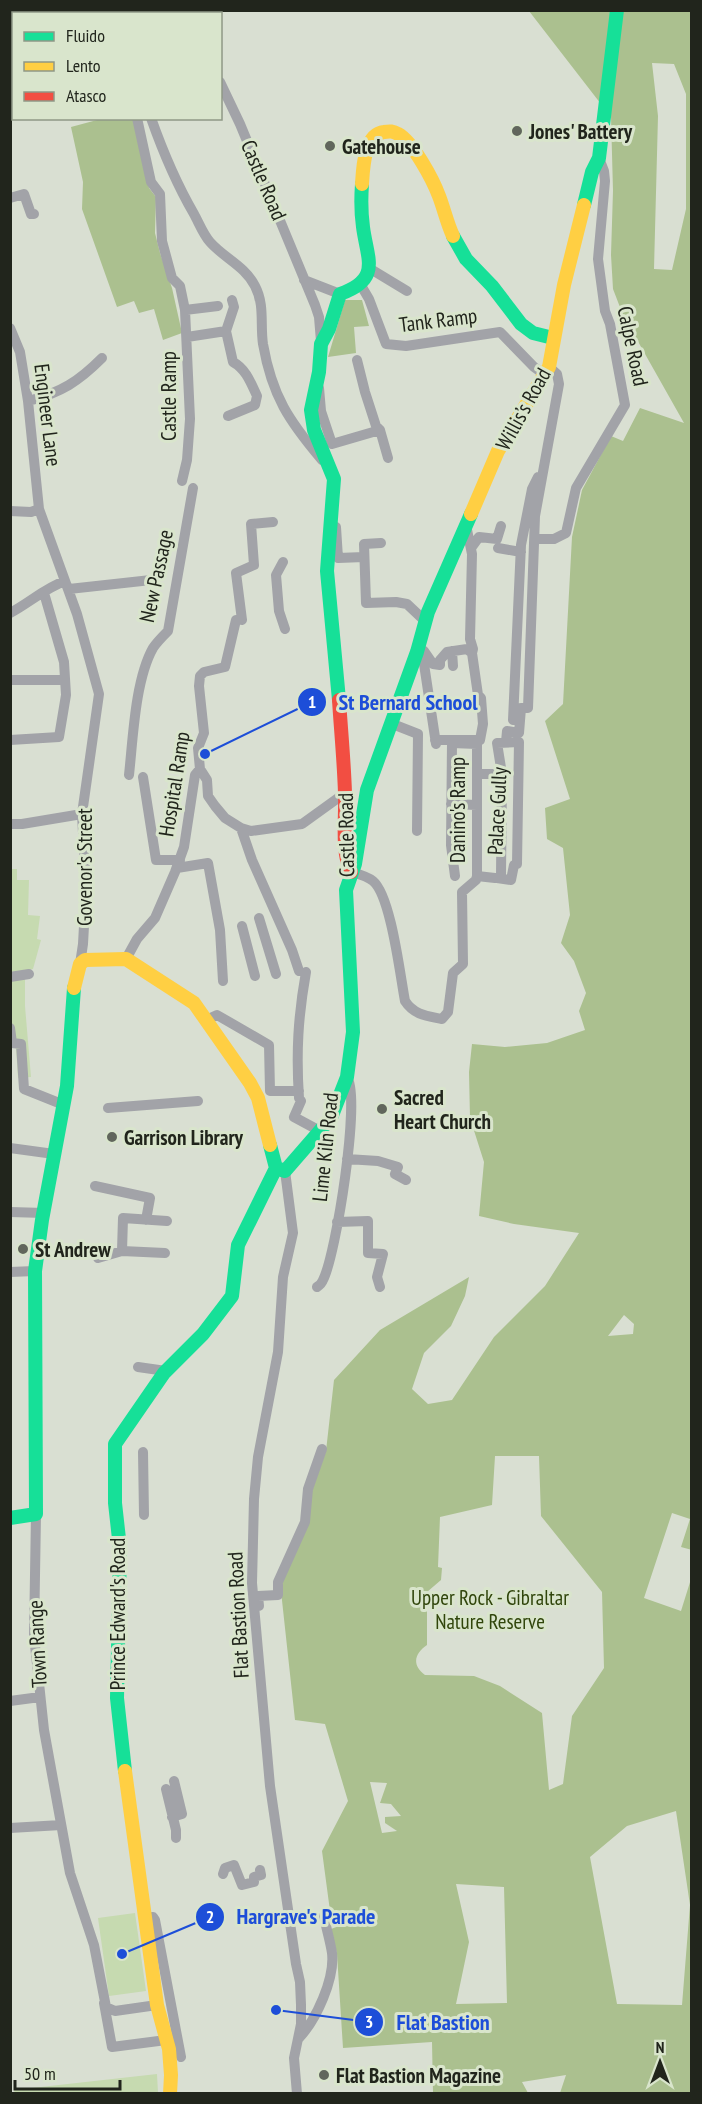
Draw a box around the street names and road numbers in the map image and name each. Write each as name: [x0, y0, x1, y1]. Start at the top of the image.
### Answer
street label: Castle Road: [235, 136, 293, 224]
street label: Tank Ramp: [397, 302, 479, 338]
street label: Calpe Road: [611, 304, 655, 388]
street label: Castle Ramp: [155, 351, 182, 441]
street label: Engineer Lane: [28, 362, 68, 468]
street label: Willis’s Road: [489, 363, 557, 455]
street label: New Passage: [133, 527, 179, 625]
street label: Hospital Ramp: [152, 730, 196, 838]
street label: Danino's Ramp: [444, 757, 471, 863]
street label: Palace Gully: [481, 766, 513, 856]
street label: Castle Road: [332, 793, 360, 877]
street label: Govenor's Street: [71, 808, 98, 926]
street label: Lime Kiln Road: [306, 1091, 344, 1203]
street label: Prince Edward's Road: [104, 1538, 131, 1690]
street label: Flat Bastion Road: [221, 1551, 255, 1679]
street label: Town Range: [21, 1600, 53, 1688]

